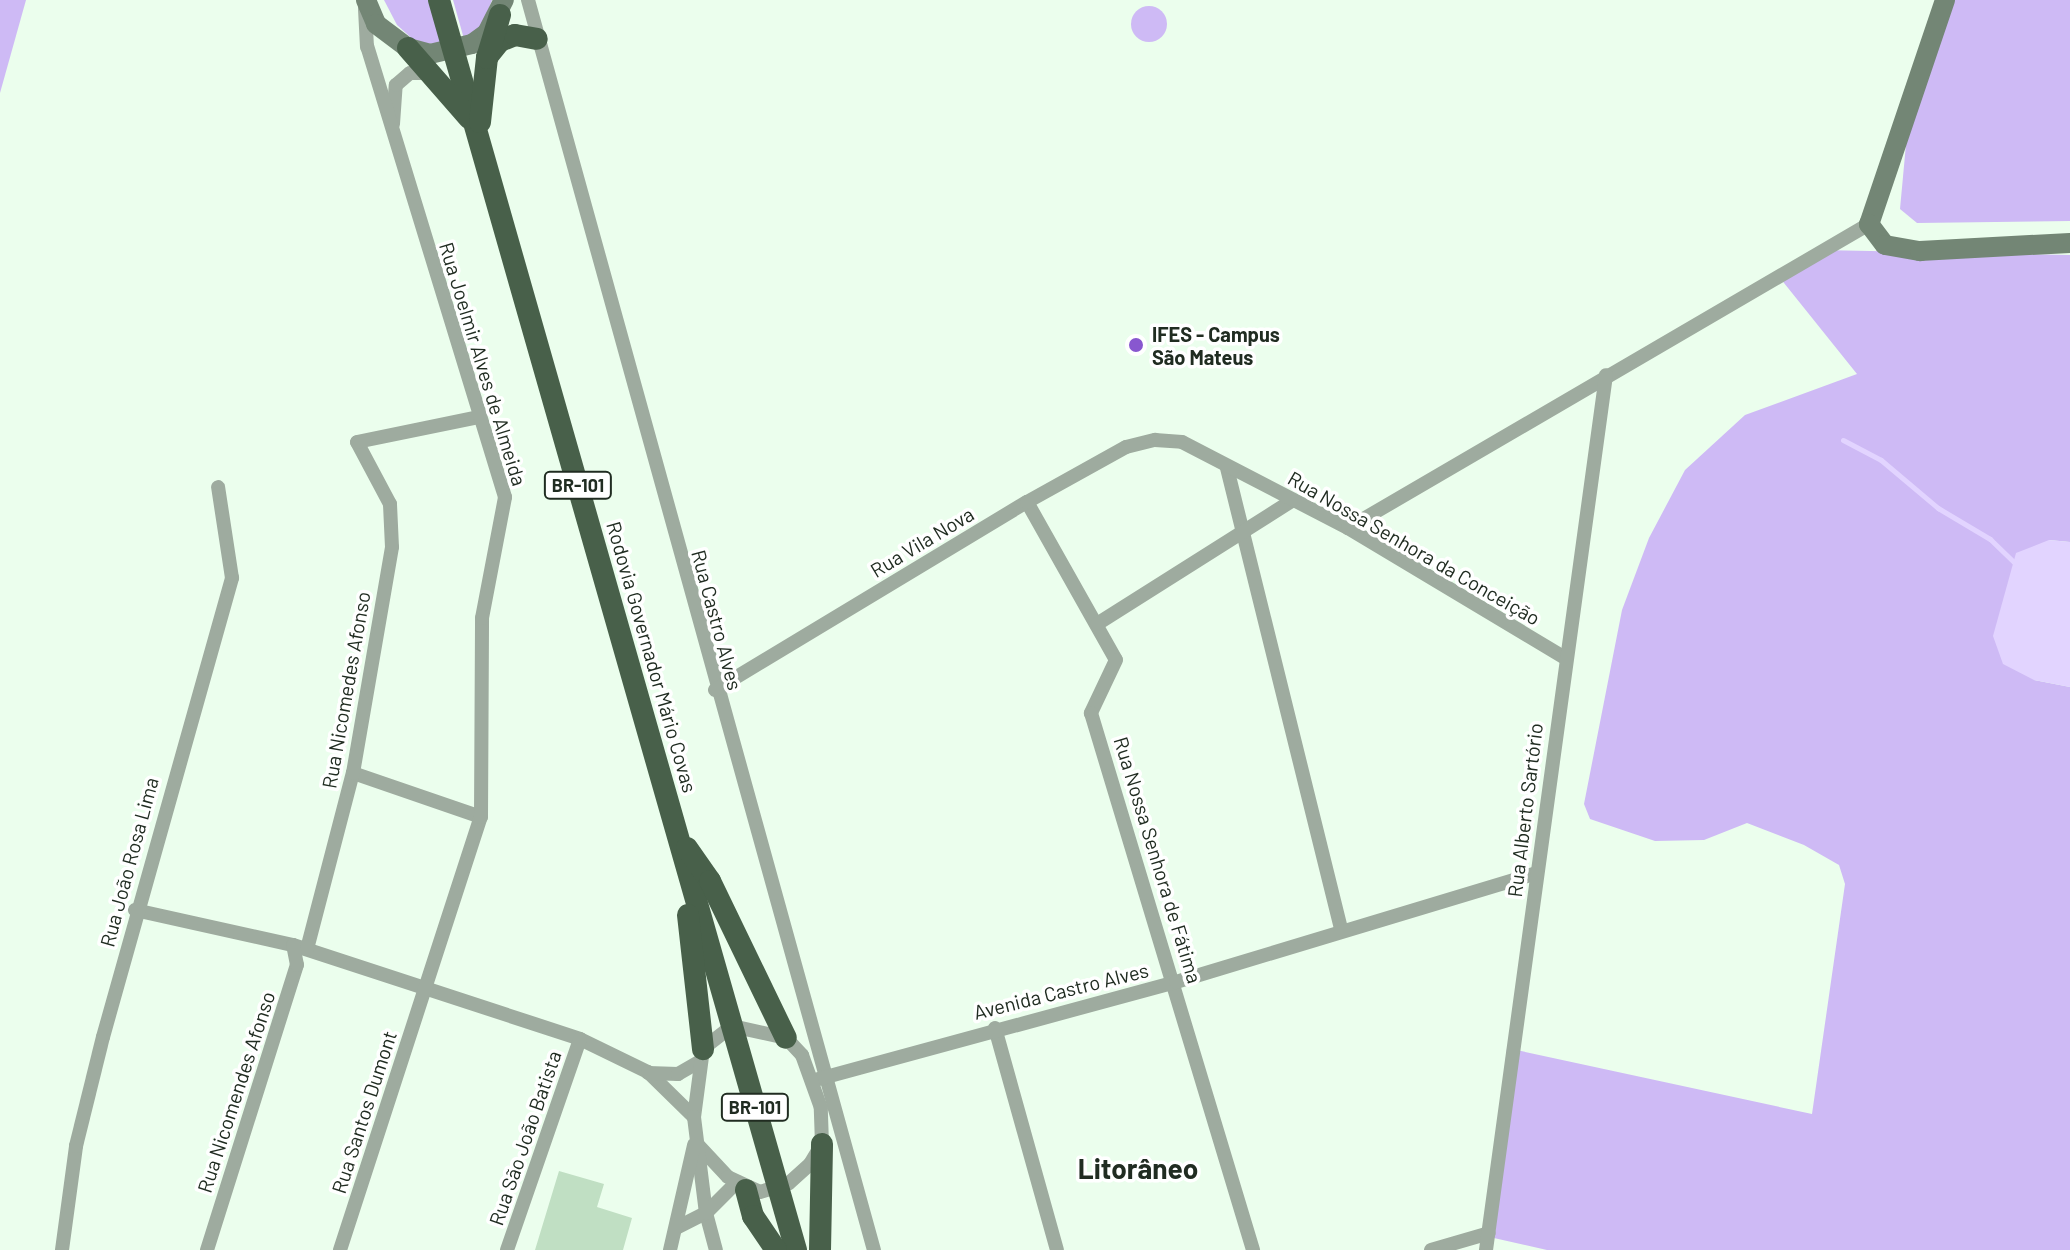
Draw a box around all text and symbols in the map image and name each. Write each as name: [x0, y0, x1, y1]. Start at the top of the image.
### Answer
street label: Rua Joelmir Alves de Almeida: [434, 239, 532, 489]
place label: IFES - Campus São Mateus: [1152, 322, 1280, 369]
marker: IFES - Campus São Mateus: [1127, 336, 1145, 354]
street label: Rua Nossa Senhora da Conceição: [1284, 466, 1544, 630]
road number: BR-101: [542, 471, 614, 499]
street label: Rua Vila Nova: [866, 502, 978, 582]
street label: Rodovia Governador Mário Covas: [602, 519, 702, 795]
street label: Rua Castro Alves: [687, 547, 747, 693]
street label: Rua Nicomedes Afonso: [317, 590, 375, 790]
street label: Rua Alberto Sartório: [1502, 722, 1548, 898]
street label: Rua Nossa Senhora de Fátima: [1109, 734, 1207, 986]
street label: Rua João Rosa Lima: [95, 775, 163, 949]
street label: Avenida Castro Alves: [971, 958, 1151, 1024]
street label: Rua Nicomendes Afonso: [192, 988, 280, 1196]
street label: Rua Santos Dumont: [326, 1028, 402, 1196]
street label: Rua São João Batista: [484, 1047, 566, 1229]
road number: BR-101: [719, 1093, 791, 1121]
district label: Litorâneo: [1078, 1151, 1198, 1185]

